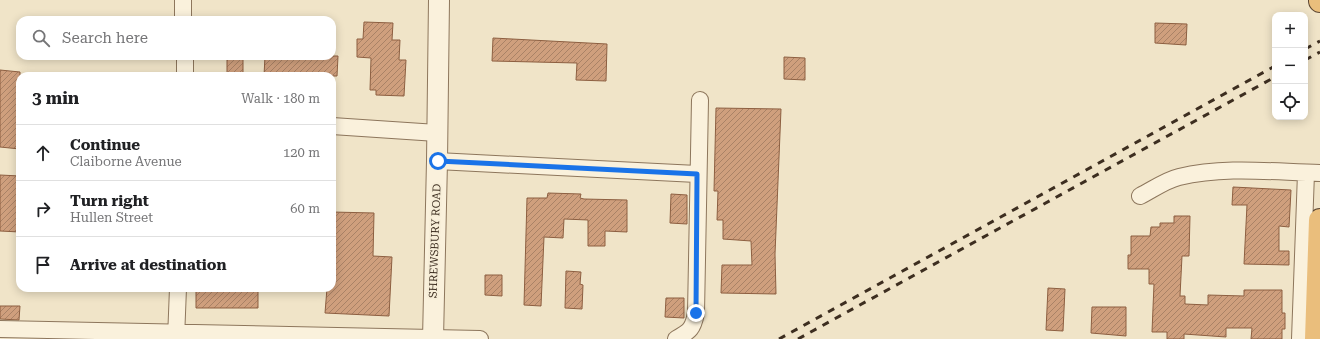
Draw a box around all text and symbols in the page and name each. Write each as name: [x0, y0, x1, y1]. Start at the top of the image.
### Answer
map controls: [1272, 12, 1308, 120]
button: +: [1272, 12, 1308, 48]
search box: [16, 16, 336, 60]
icon: search: [30, 27, 52, 49]
text: Search here: [62, 29, 148, 47]
button: −: [1272, 48, 1308, 84]
button: locate: [1272, 84, 1308, 120]
text: 3 min: [32, 88, 79, 108]
text: Walk · 180 m: [241, 91, 320, 106]
text: Continue: [70, 136, 140, 154]
icon: ahead: [32, 142, 54, 164]
text: 120 m: [283, 145, 320, 160]
route start: [429, 152, 447, 170]
text: Claiborne Avenue: [70, 154, 182, 169]
street label: SHREWSBURY ROAD: [427, 184, 443, 298]
text: Turn right: [70, 192, 149, 210]
icon: right: [32, 198, 54, 220]
text: 60 m: [290, 201, 320, 216]
text: Hullen Street: [70, 210, 153, 225]
icon: arrive: [32, 254, 54, 276]
text: Arrive at destination: [70, 256, 226, 274]
route end: [687, 304, 705, 322]

